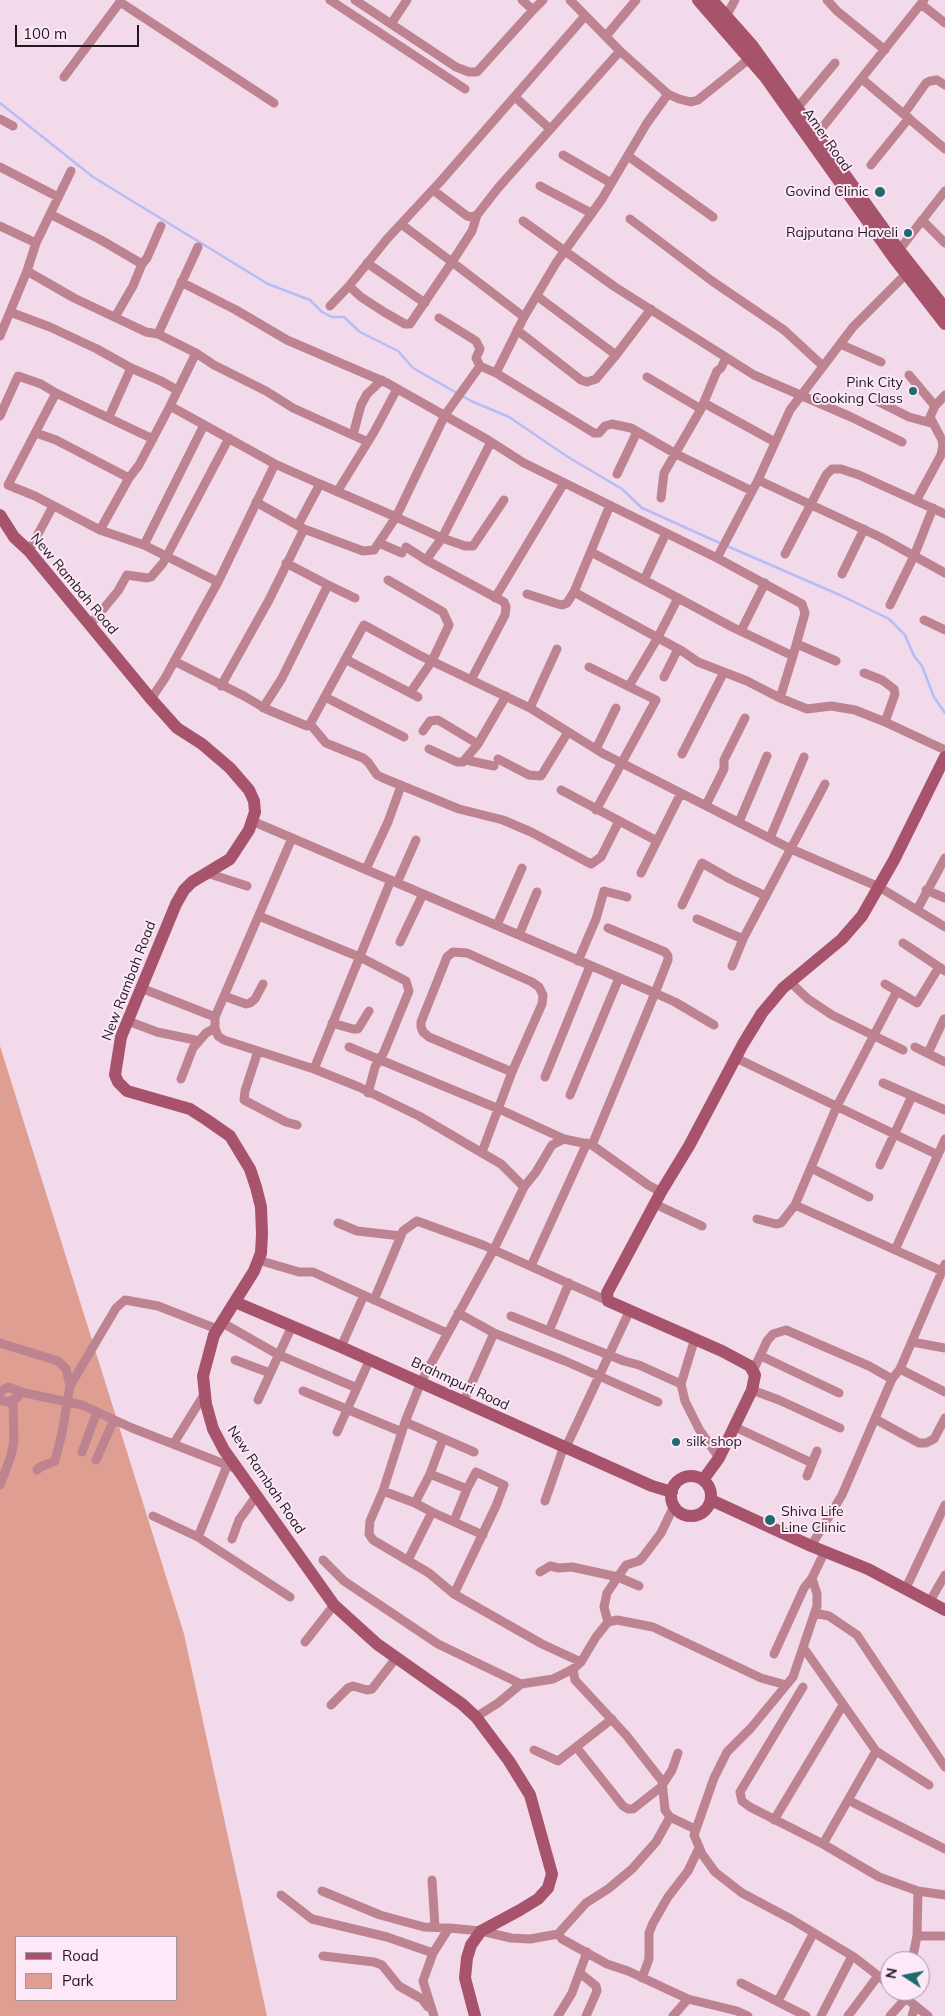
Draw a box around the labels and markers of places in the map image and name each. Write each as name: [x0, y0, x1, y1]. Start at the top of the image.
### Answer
place label: Govind Clinic: [785, 184, 869, 200]
marker: Govind Clinic: [873, 185, 887, 199]
place label: Rajputana Haveli: [786, 225, 898, 241]
marker: Rajputana Haveli: [902, 227, 914, 239]
place label: Pink City Cooking Class: [812, 375, 903, 408]
marker: Pink City Cooking Class: [907, 385, 919, 397]
place label: silk shop: [686, 1434, 742, 1450]
marker: silk shop: [670, 1436, 682, 1448]
place label: Shiva Life Line Clinic: [781, 1504, 846, 1536]
marker: Shiva Life Line Clinic: [763, 1513, 777, 1527]

